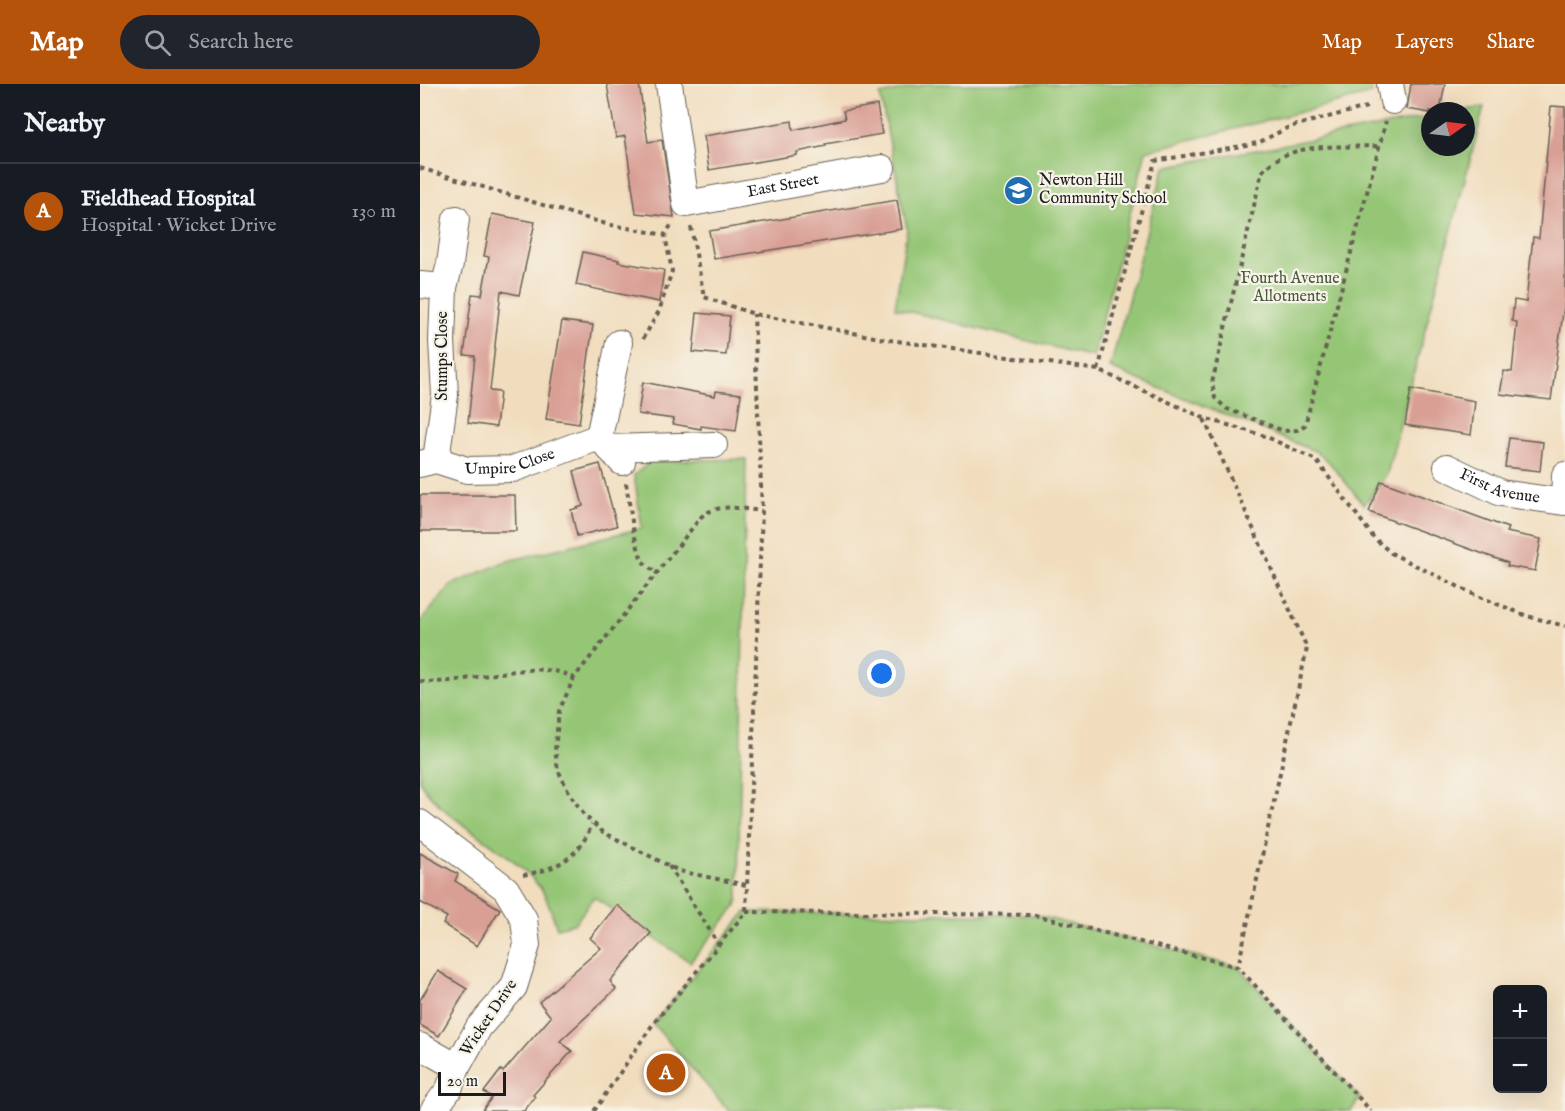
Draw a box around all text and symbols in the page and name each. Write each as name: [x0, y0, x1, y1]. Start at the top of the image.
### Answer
search box: [120, 15, 540, 69]
text: Map: [30, 25, 84, 60]
icon: search: [141, 26, 174, 59]
text: Search here: [189, 28, 293, 56]
text: Map: [1322, 29, 1362, 56]
text: Layers: [1395, 29, 1454, 56]
text: Share: [1487, 29, 1535, 56]
north arrow: [1421, 102, 1475, 156]
text: Nearby: [24, 107, 105, 140]
street label: East Street: [746, 170, 821, 203]
place label: Newton Hill Community School: [1039, 171, 1167, 209]
school or university icon: Newton Hill Community School: [1002, 174, 1034, 206]
text: Fieldhead Hospital: [81, 185, 255, 213]
text: A: [37, 199, 50, 224]
text: 130 m: [351, 199, 396, 224]
text: Hospital · Wicket Drive: [81, 213, 276, 238]
park label: Fourth Avenue Allotments: [1240, 269, 1340, 307]
street label: Stumps Close: [433, 311, 453, 401]
street label: Umpire Close: [464, 444, 558, 480]
street label: First Avenue: [1456, 465, 1541, 508]
your location: [867, 659, 896, 688]
street label: Wicket Drive: [456, 976, 522, 1060]
map controls: [1493, 985, 1547, 1093]
button: +: [1493, 985, 1547, 1039]
button: −: [1493, 1039, 1547, 1093]
pin: A: [646, 1050, 686, 1096]
scale bar: [438, 1069, 506, 1096]
text: 20 m: [447, 1072, 478, 1092]

